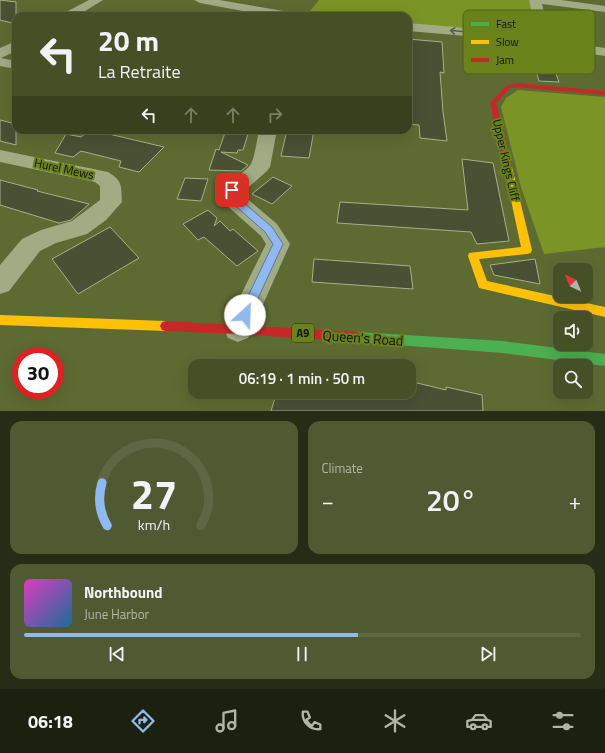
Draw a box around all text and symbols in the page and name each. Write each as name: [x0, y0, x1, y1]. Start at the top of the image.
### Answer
legend: [463, 10, 595, 74]
text: Fast: [496, 16, 516, 32]
text: 20 m: [98, 19, 159, 62]
one-way arrow: [450, 27, 463, 34]
icon: left: [32, 28, 84, 80]
text: Slow: [496, 34, 519, 50]
text: Jam: [496, 52, 514, 68]
text: La Retraite: [98, 58, 180, 85]
icon: left: [138, 104, 160, 126]
icon: ahead: [180, 104, 202, 126]
icon: ahead: [222, 104, 244, 126]
icon: right: [264, 104, 286, 126]
street label: Upper Kings Cliff: [488, 117, 525, 203]
street label: Hurel Mews: [32, 153, 96, 184]
pin: [215, 173, 249, 207]
icon: arrive: [221, 179, 243, 201]
north arrow: [553, 263, 593, 303]
map controls: [553, 263, 593, 399]
position arrow: [224, 294, 266, 336]
button: sound: [553, 311, 593, 351]
road number: A9: [292, 324, 314, 342]
street label: Queen's Road: [322, 324, 404, 351]
speed limit sign: 30: [12, 347, 64, 399]
button: search: [553, 359, 593, 399]
text: 06:19 · 1 min · 50 m: [239, 367, 365, 390]
text: Climate: [322, 458, 363, 478]
text: 27: [130, 461, 177, 524]
text: 20°: [426, 477, 476, 523]
text: −: [322, 484, 334, 518]
text: +: [569, 484, 581, 518]
text: km/h: [138, 513, 170, 535]
text: Northbound: [84, 581, 163, 604]
text: June Harbor: [84, 604, 149, 624]
icon: previous: [106, 643, 128, 665]
icon: pause: [291, 643, 313, 665]
icon: next: [477, 643, 499, 665]
icon: directions: [129, 707, 157, 735]
icon: music: [213, 707, 241, 735]
icon: phone: [297, 707, 325, 735]
icon: climate: [381, 707, 409, 735]
icon: car: [465, 707, 493, 735]
icon: filters: [549, 707, 577, 735]
text: 06:18: [28, 708, 73, 735]

